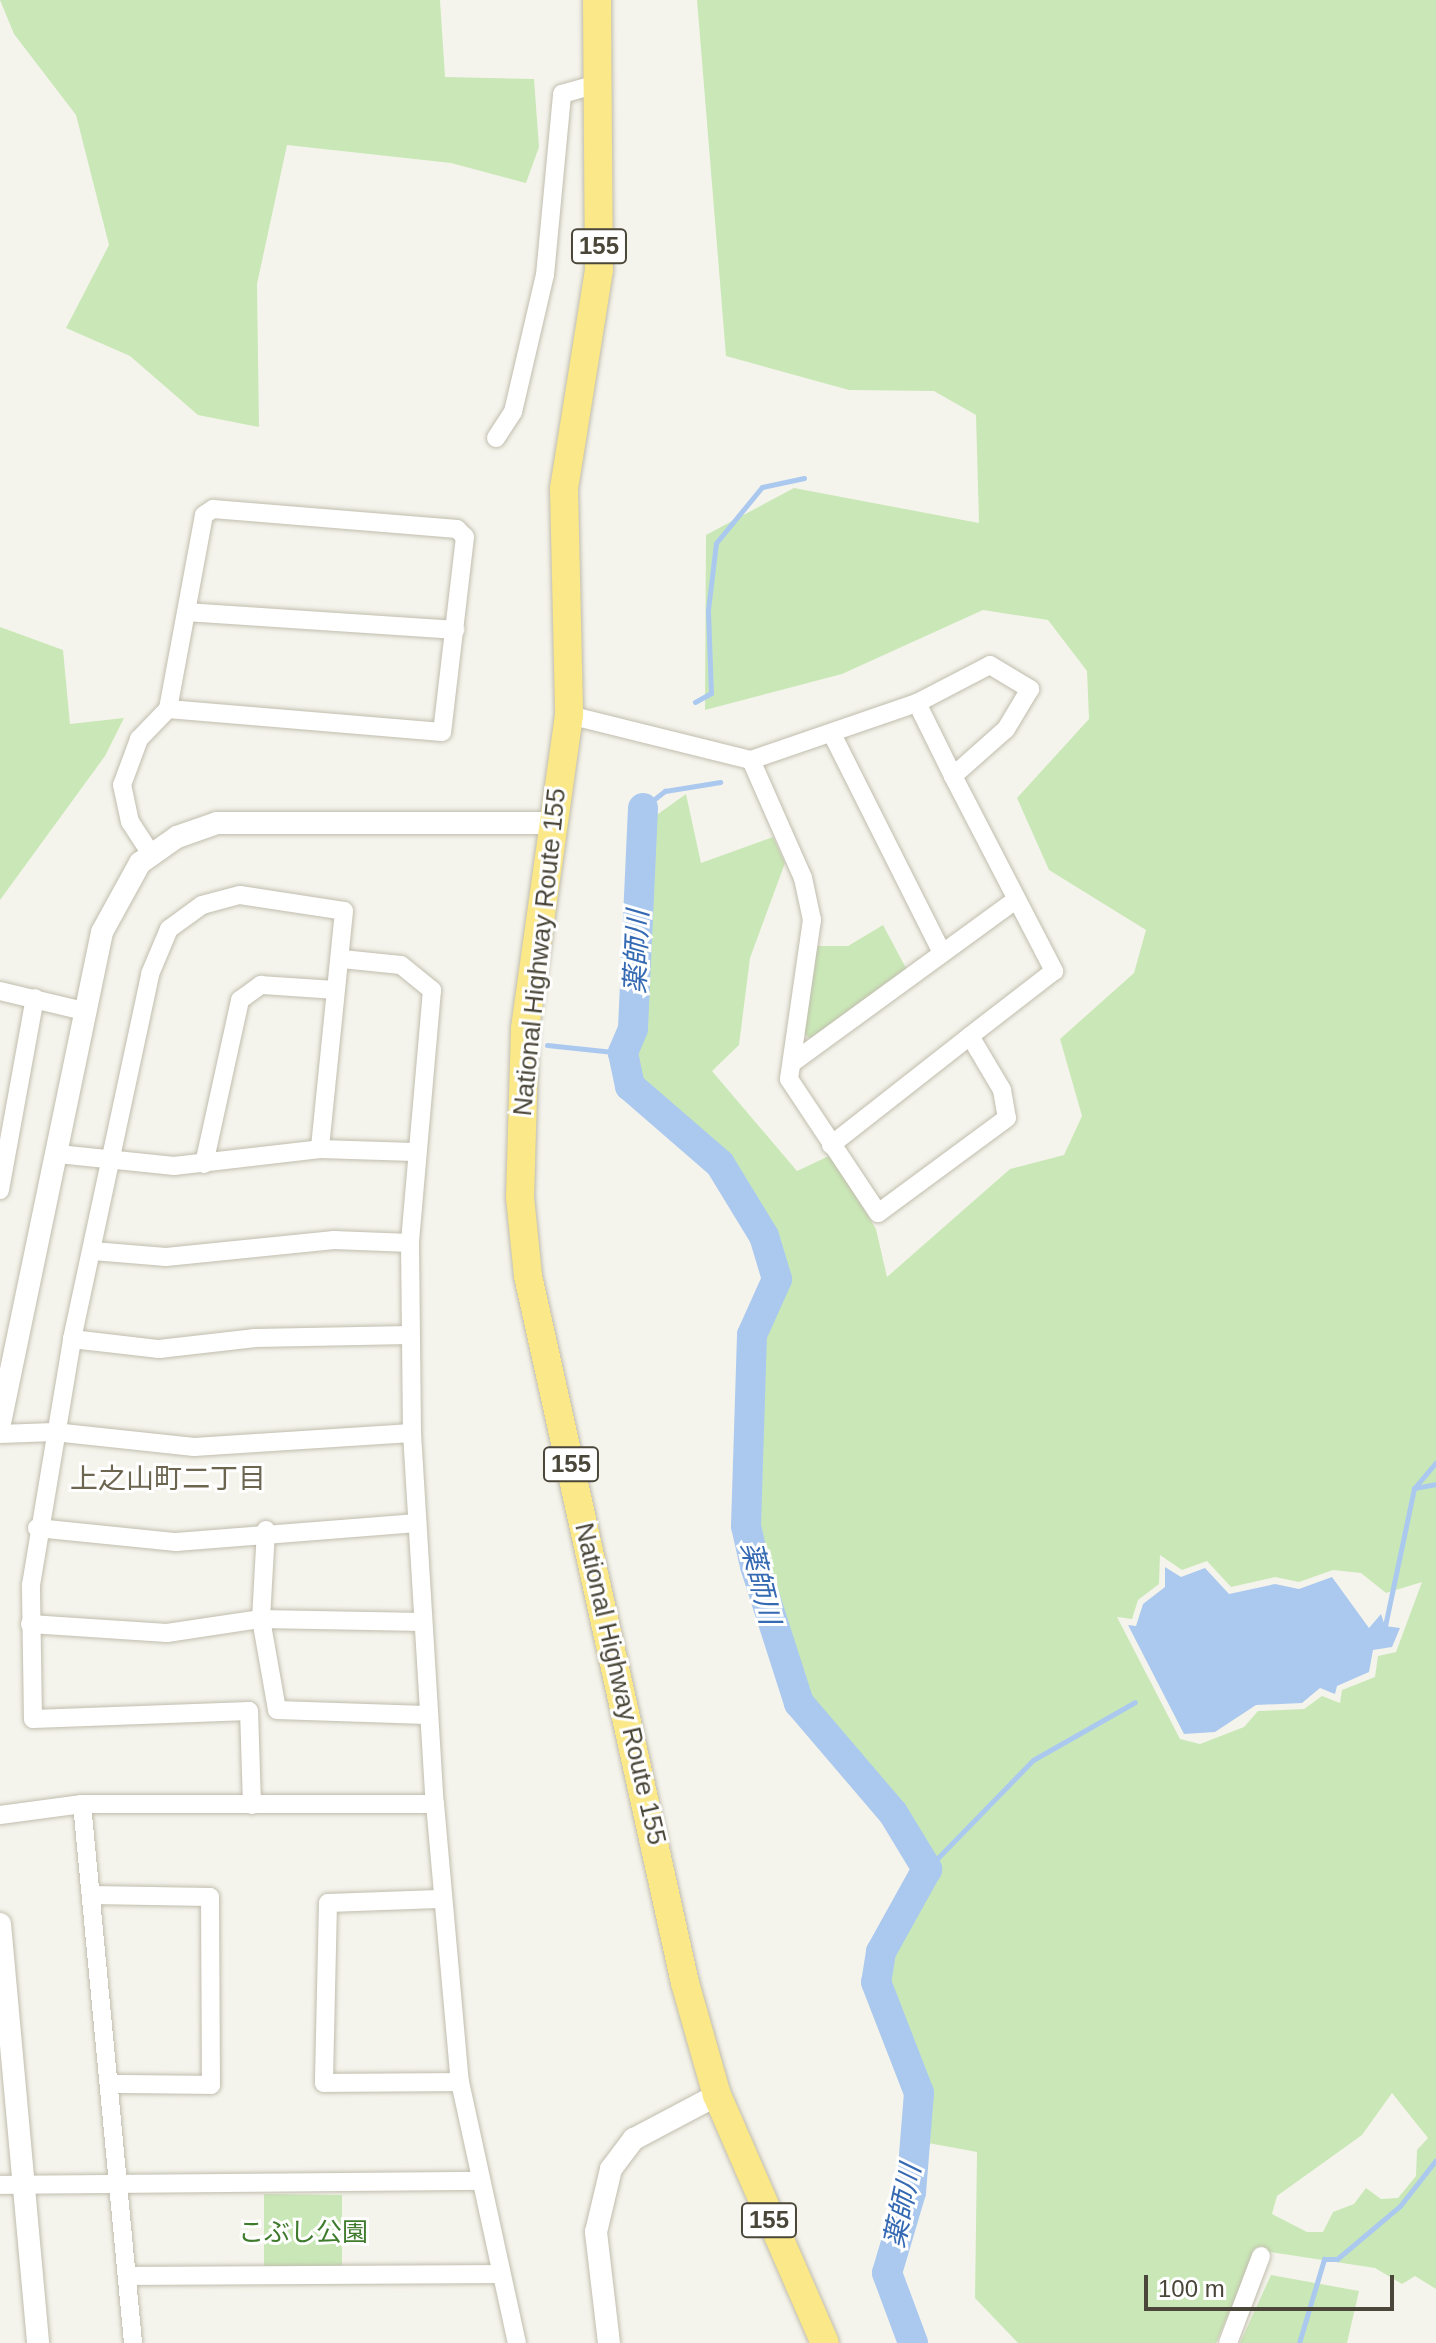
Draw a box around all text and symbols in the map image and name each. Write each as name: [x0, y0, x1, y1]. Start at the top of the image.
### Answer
road number: 155: [569, 226, 629, 266]
street label: National Highway Route 155: [507, 787, 573, 1117]
water label: 薬師川: [619, 909, 655, 995]
road number: 155: [541, 1444, 601, 1484]
district label: 上之山町二丁目: [70, 1462, 266, 1496]
street label: National Highway Route 155: [568, 1520, 672, 1848]
water label: 薬師川: [734, 1538, 786, 1628]
water label: 薬師川: [878, 2161, 928, 2251]
road number: 155: [739, 2200, 799, 2240]
park label: こぶし公園: [238, 2217, 368, 2249]
scale bar: [1148, 2259, 1398, 2309]
text: 100 m: [1158, 2275, 1225, 2302]

